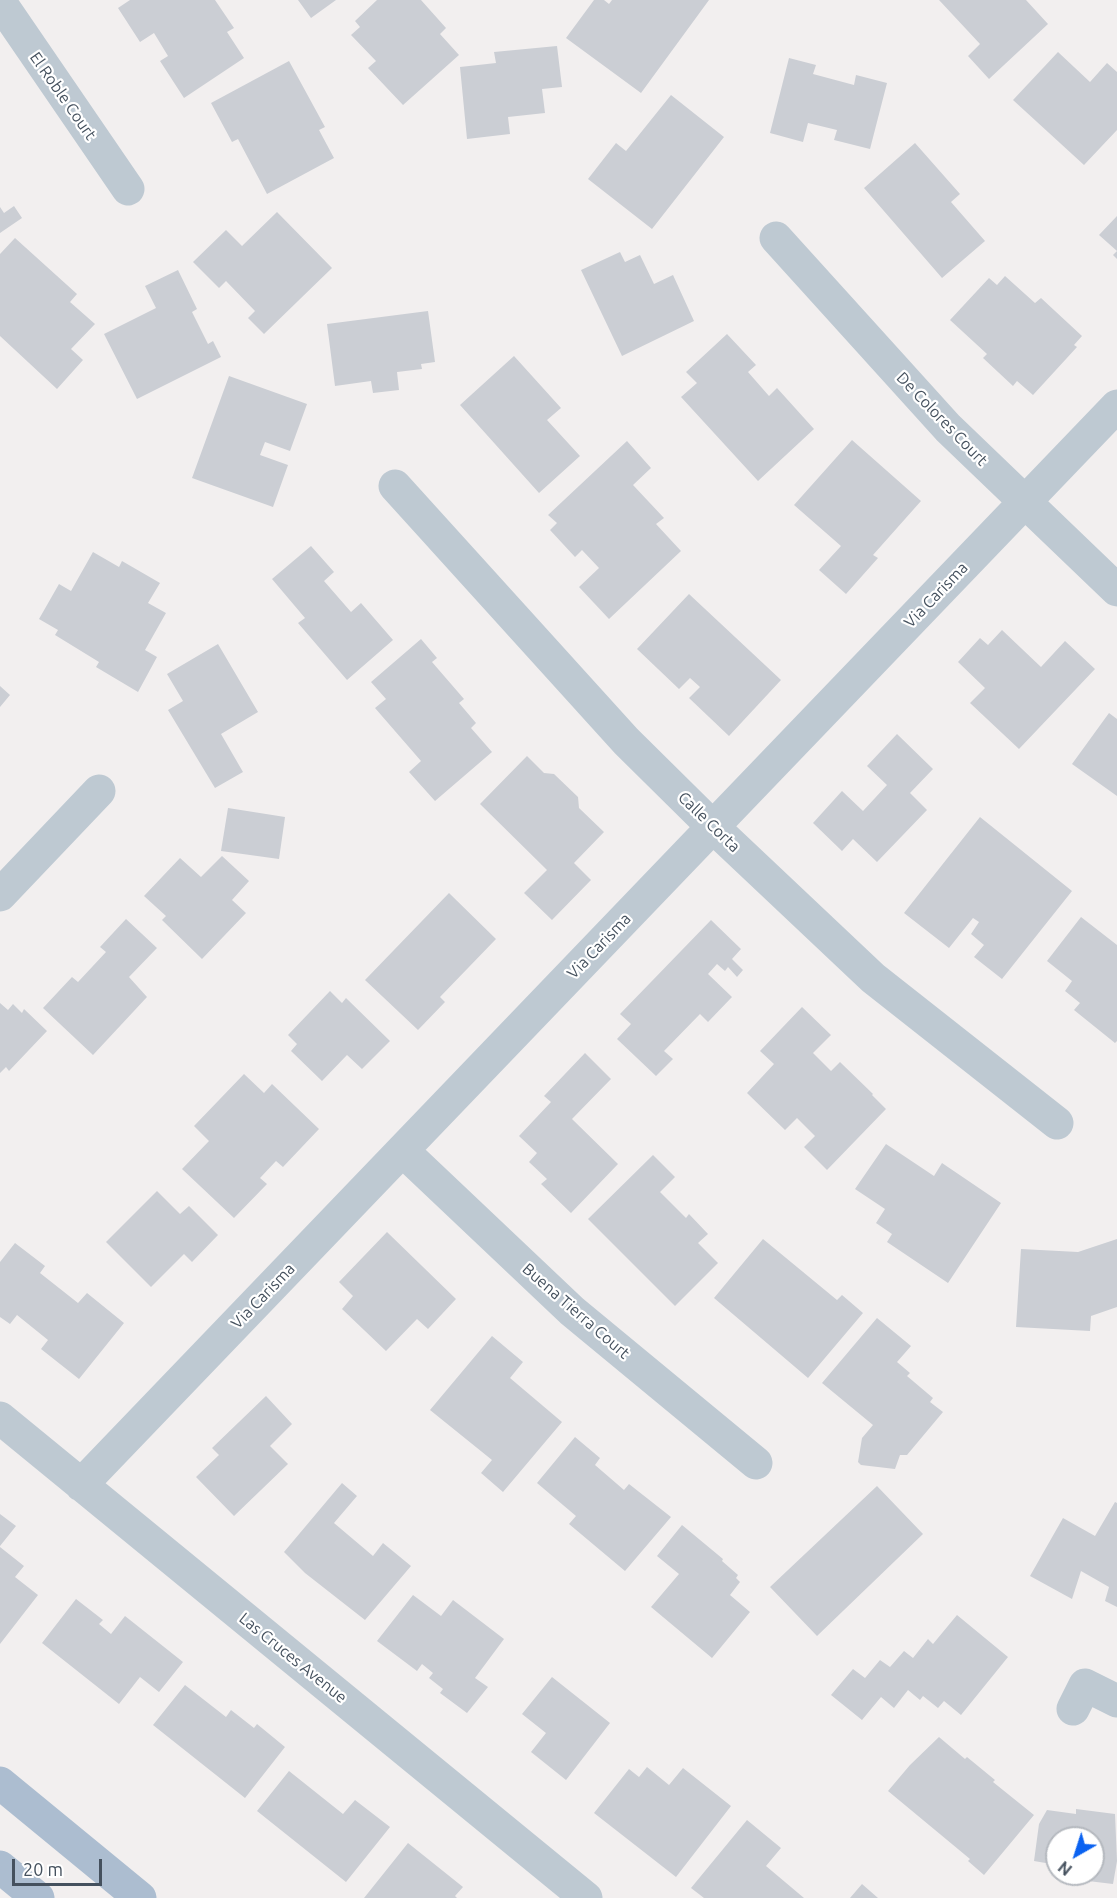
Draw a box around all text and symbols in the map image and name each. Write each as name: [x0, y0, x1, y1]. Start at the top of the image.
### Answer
street label: El Roble Court: [26, 48, 100, 144]
street label: De Colores Court: [893, 368, 991, 470]
street label: Via Carisma: [900, 558, 972, 632]
street label: Calle Corta: [674, 788, 744, 856]
street label: Via Carisma: [563, 909, 635, 983]
street label: Via Carisma: [227, 1259, 299, 1333]
street label: Buena Tierra Court: [518, 1259, 634, 1363]
street label: Las Cruces Avenue: [235, 1609, 351, 1707]
north arrow: [1045, 1826, 1105, 1886]
scale bar: [15, 1847, 105, 1885]
text: N: [1055, 1858, 1075, 1879]
text: 20 m: [23, 1859, 63, 1879]

